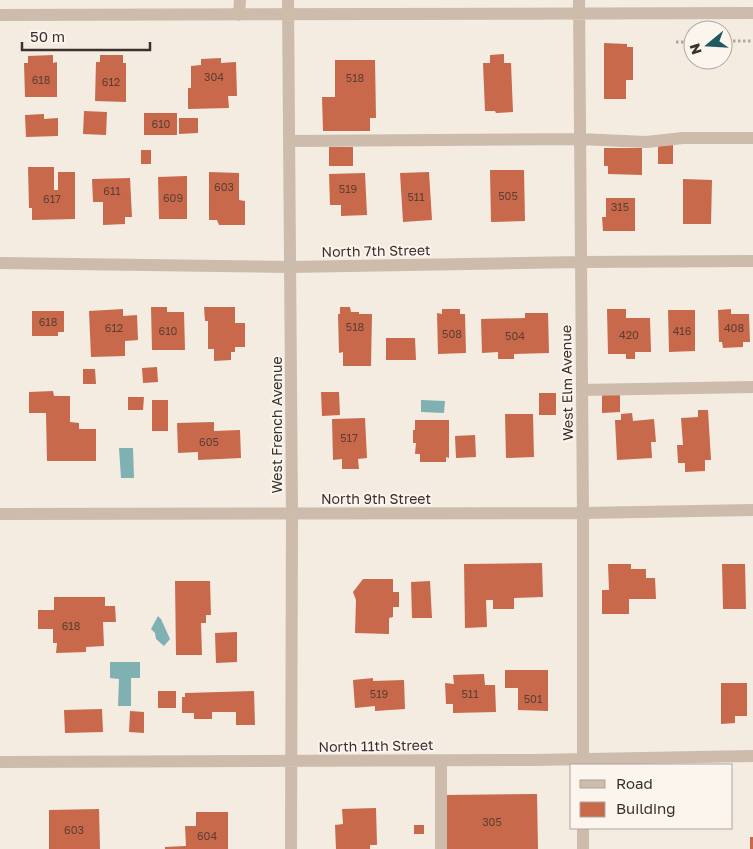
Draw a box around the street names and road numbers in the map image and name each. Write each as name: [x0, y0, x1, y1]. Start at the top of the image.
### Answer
street label: North 7th Street: [321, 241, 431, 260]
street label: West Elm Avenue: [557, 325, 576, 441]
street label: West French Avenue: [268, 356, 285, 494]
street label: North 9th Street: [321, 490, 431, 507]
street label: North 11th Street: [318, 736, 434, 755]

